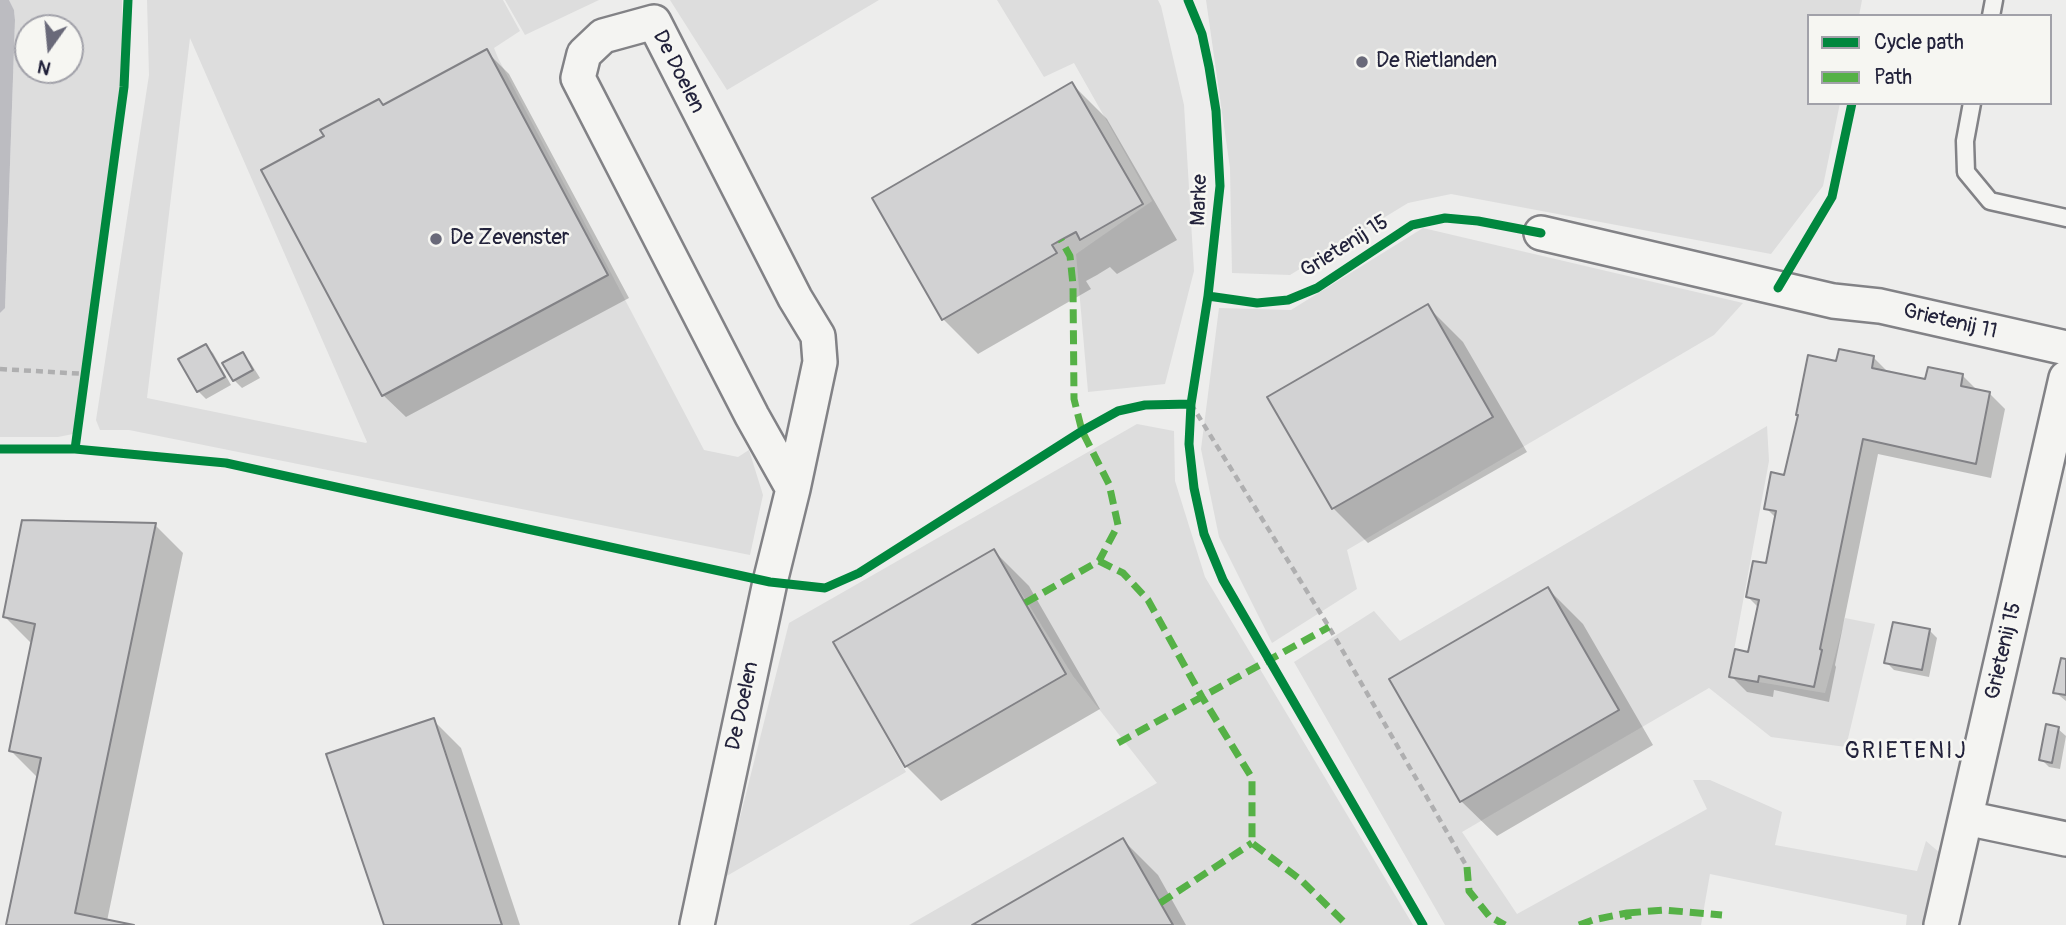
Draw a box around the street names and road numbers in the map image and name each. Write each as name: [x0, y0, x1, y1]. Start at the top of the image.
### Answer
street label: De Doelen: [646, 26, 710, 118]
street label: Marke: [1187, 174, 1213, 226]
street label: Grietenij 15: [1296, 210, 1394, 284]
street label: Grietenij 11: [1901, 299, 1999, 345]
street label: Grietenij 15: [1981, 600, 2027, 702]
street label: De Doelen: [721, 660, 765, 752]

